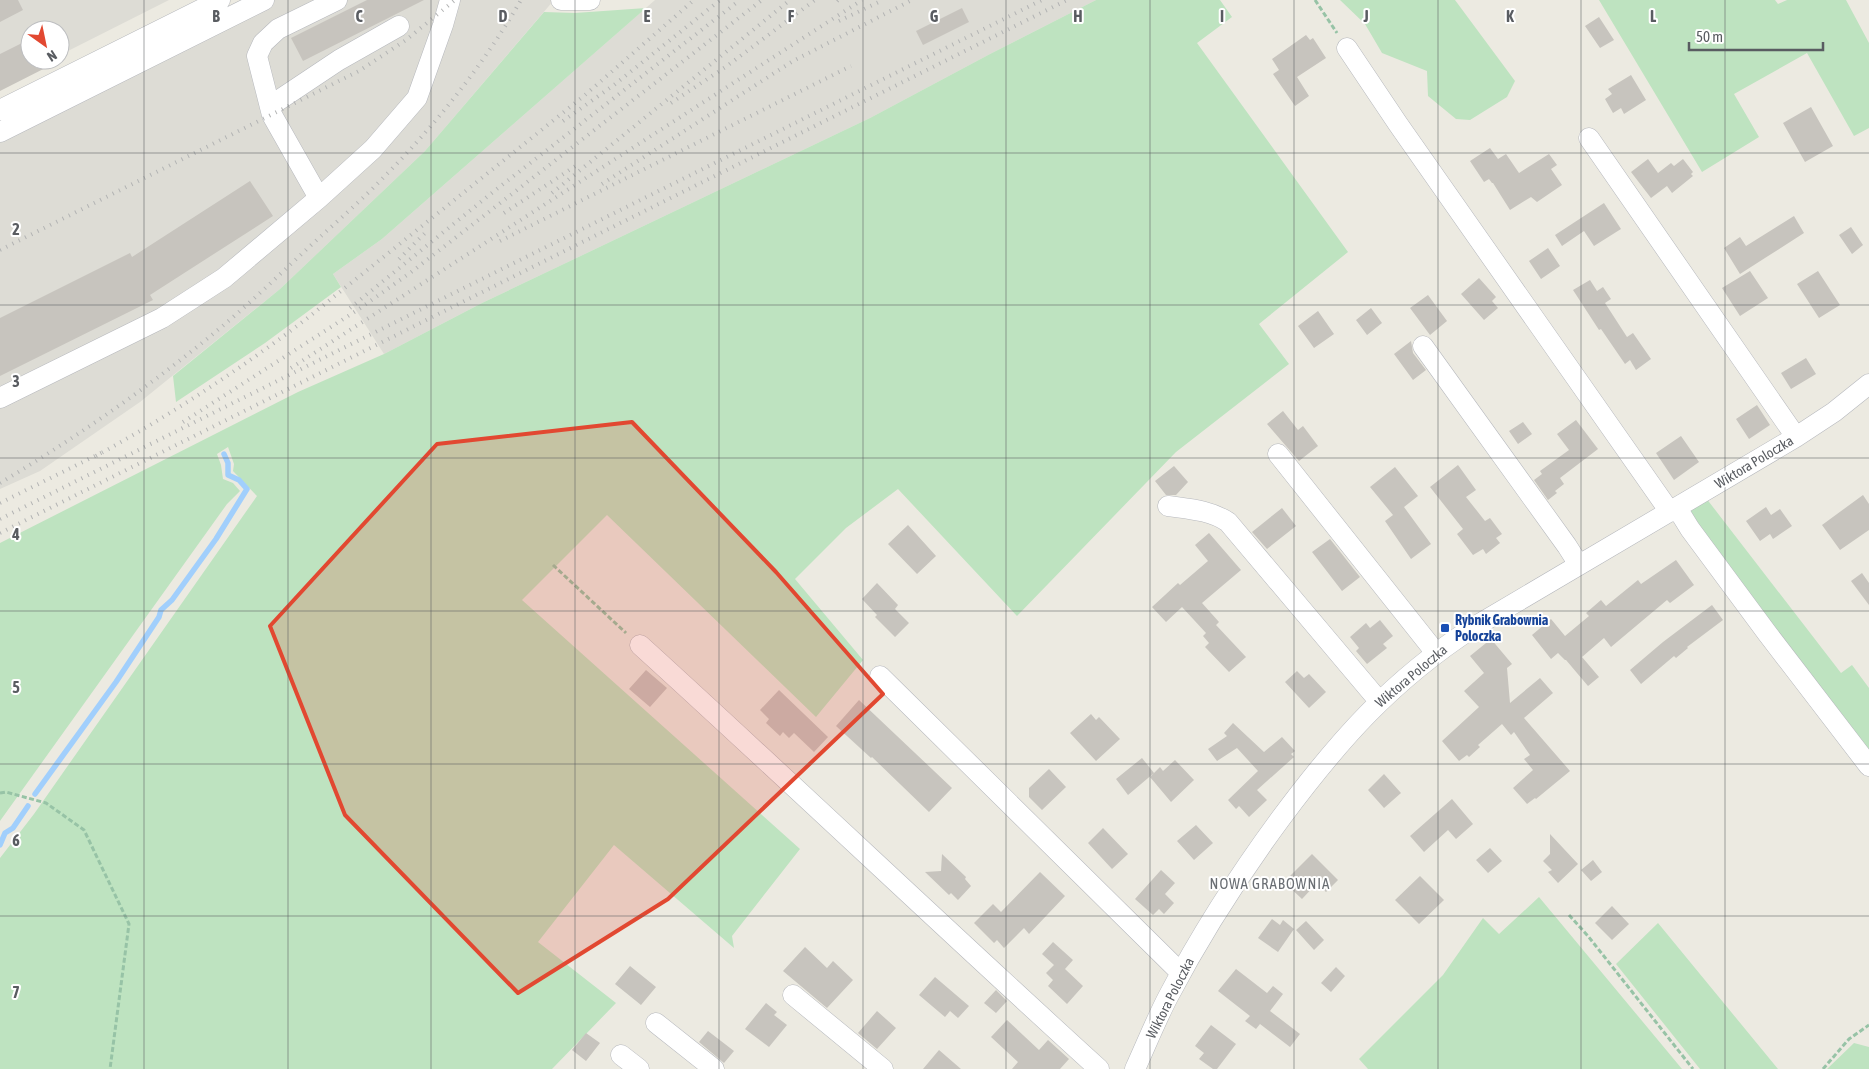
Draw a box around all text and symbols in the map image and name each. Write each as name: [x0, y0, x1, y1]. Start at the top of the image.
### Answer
text: B: [212, 7, 220, 25]
text: C: [355, 7, 363, 25]
text: D: [499, 7, 508, 25]
text: E: [644, 7, 651, 25]
text: F: [788, 7, 795, 25]
text: G: [930, 7, 939, 25]
text: H: [1073, 7, 1083, 25]
text: I: [1220, 7, 1224, 25]
text: J: [1362, 7, 1369, 25]
text: K: [1506, 7, 1514, 25]
text: L: [1650, 7, 1657, 25]
north arrow: [20, 20, 70, 70]
scale bar: [1689, 20, 1823, 52]
text: 50 m: [1696, 28, 1723, 45]
text: N: [44, 47, 60, 65]
text: 2: [12, 220, 20, 238]
text: 3: [12, 372, 20, 390]
street label: Wiktora Poloczka: [1712, 432, 1796, 492]
text: 4: [11, 525, 20, 543]
place label: Rybnik Grabownia Poloczka: [1455, 612, 1549, 644]
marker: Rybnik Grabownia Poloczka: [1439, 622, 1451, 634]
street label: Wiktora Poloczka: [1372, 641, 1450, 711]
text: 5: [12, 678, 20, 696]
text: 6: [12, 831, 20, 849]
district label: NOWA GRABOWNIA: [1210, 875, 1330, 892]
street label: Wiktora Poloczka: [1143, 955, 1197, 1041]
text: 7: [12, 983, 20, 1001]

